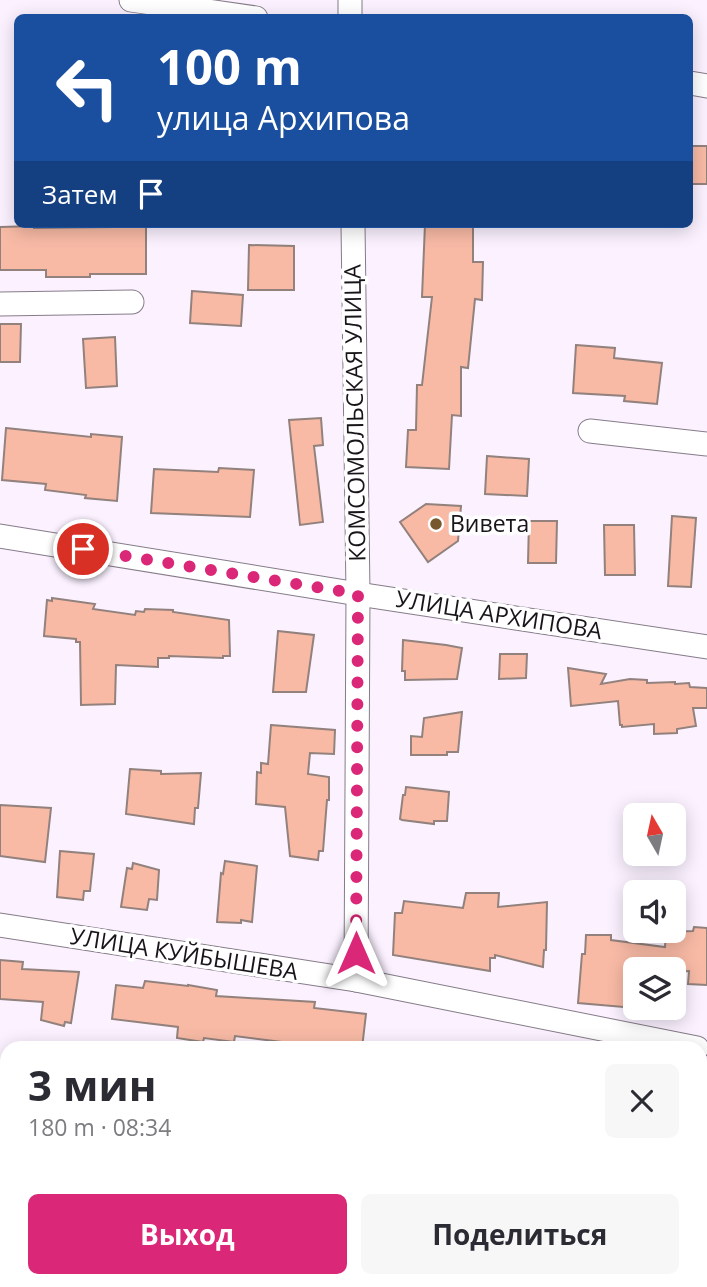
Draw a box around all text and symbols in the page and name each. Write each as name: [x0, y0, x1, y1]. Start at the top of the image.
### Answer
text: 100 m: [157, 33, 302, 99]
icon: left: [42, 42, 133, 133]
text: улица Архипова: [157, 96, 410, 139]
icon: arrive: [132, 175, 170, 213]
text: Затем: [42, 176, 118, 212]
street label: КОМСОМОЛЬСКАЯ УЛИЦА: [335, 264, 373, 562]
place label: Вивета: [450, 507, 529, 539]
marker: Вивета: [428, 516, 444, 532]
pin: [53, 519, 113, 579]
icon: arrive: [64, 530, 102, 568]
street label: УЛИЦА АРХИПОВА: [394, 582, 605, 646]
north arrow: [623, 803, 686, 866]
map controls: [623, 803, 686, 1020]
button: sound: [623, 880, 686, 943]
position arrow: [319, 916, 393, 990]
street label: УЛИЦА КУЙБЫШЕВА: [68, 919, 301, 987]
button: layers: [623, 957, 686, 1020]
text: 3 мин: [28, 1056, 156, 1113]
button: close: [605, 1064, 679, 1138]
text: 180 m · 08:34: [28, 1111, 171, 1143]
button: Выход: [28, 1194, 347, 1274]
button: Поделиться: [361, 1194, 679, 1274]

